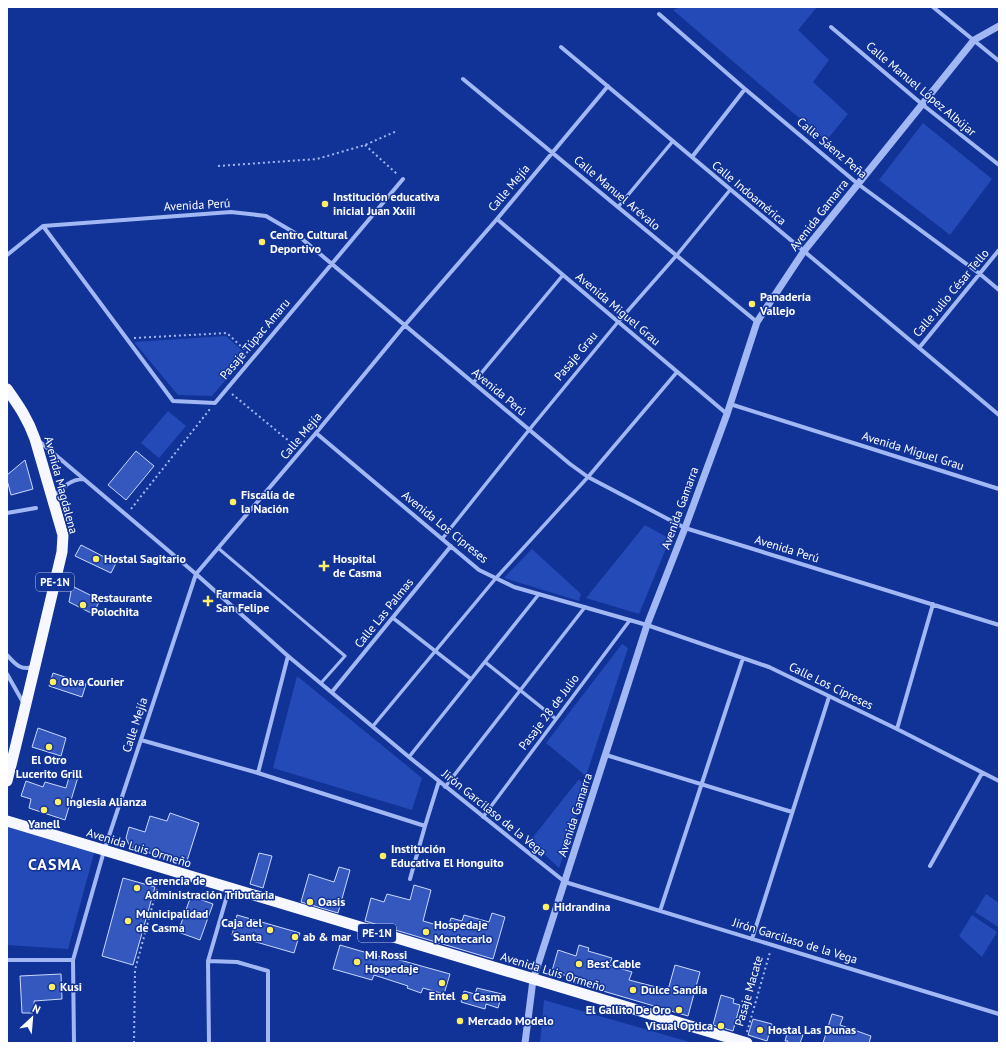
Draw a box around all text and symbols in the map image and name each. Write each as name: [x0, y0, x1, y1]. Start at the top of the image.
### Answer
street label: Calle Manuel López Albújar: [863, 38, 979, 139]
street label: Calle Sáenz Peña: [794, 114, 870, 181]
street label: Calle Manuel Arévalo: [571, 152, 664, 233]
street label: Calle Indoamérica: [709, 157, 790, 228]
street label: Calle Mejía: [485, 161, 533, 214]
street label: Avenida Gamarra: [786, 176, 851, 254]
place label: Institución educativa inicial Juan Xxiii: [333, 189, 440, 218]
street label: Avenida Perú: [163, 195, 231, 214]
marker: Institución educativa inicial Juan Xxiii: [320, 199, 330, 209]
place label: Centro Cultural Deportivo: [270, 227, 348, 256]
marker: Centro Cultural Deportivo: [257, 237, 267, 247]
street label: Calle Julio César Tello: [909, 246, 992, 340]
street label: Avenida Miguel Grau: [573, 269, 664, 348]
place label: Panadería Vallejo: [759, 289, 811, 318]
street label: Pasaje Túpac Amaru: [216, 295, 293, 382]
marker: Panadería Vallejo: [747, 299, 757, 309]
street label: Pasaje Grau: [551, 328, 601, 383]
street label: Avenida Perú: [469, 364, 530, 419]
street label: Calle Mejía: [277, 409, 325, 462]
street label: Avenida Miguel Grau: [860, 428, 966, 473]
street label: Avenida Magdalena: [41, 435, 82, 535]
street label: Avenida Gamarra: [658, 464, 701, 551]
place label: Fiscalía de la Nación: [241, 487, 295, 516]
street label: Avenida Los Cipreses: [399, 487, 492, 566]
marker: Fiscalía de la Nación: [228, 497, 238, 507]
street label: Avenida Perú: [753, 532, 821, 565]
place label: Hostal Sagitario: [104, 551, 187, 566]
place label: Hospital de Casma: [333, 551, 382, 580]
marker: Hostal Sagitario: [91, 554, 101, 564]
marker: Hospital de Casma: [318, 560, 330, 572]
road number: PE-1N: [36, 573, 74, 591]
street label: Calle Las Palmas: [351, 575, 416, 651]
place label: Farmacia San Felipe: [216, 586, 269, 615]
place label: Restaurante Polochita: [91, 590, 152, 619]
marker: Farmacia San Felipe: [203, 596, 213, 606]
marker: Restaurante Polochita: [78, 600, 88, 610]
street label: Calle Los Cipreses: [787, 659, 876, 712]
street label: Pasaje 28 de Julio: [515, 671, 582, 753]
place label: Olva Courier: [61, 674, 125, 689]
marker: Olva Courier: [48, 677, 58, 687]
street label: Calle Mejía: [119, 695, 150, 754]
marker: El Otro Lucerito Grill: [44, 742, 54, 752]
place label: El Otro Lucerito Grill: [16, 752, 83, 781]
street label: Jirón Garcilaso de la Vega: [438, 765, 549, 859]
street label: Avenida Gamarra: [554, 771, 595, 858]
place label: Inglesia Alianza: [66, 794, 147, 809]
marker: Inglesia Alianza: [53, 797, 63, 807]
marker: Yanell: [39, 805, 49, 815]
place label: Yanell: [27, 816, 60, 831]
street label: Avenida Luis Ormeño: [85, 824, 193, 871]
place label: Institución Educativa El Honguito: [391, 841, 504, 870]
marker: Institución Educativa El Honguito: [378, 851, 388, 861]
district label: CASMA: [28, 854, 82, 874]
place label: Gerencia de Administración Tributaria: [145, 873, 274, 902]
marker: Gerencia de Administración Tributaria: [132, 883, 142, 893]
place label: Oasis: [318, 894, 345, 909]
marker: Oasis: [305, 897, 315, 907]
place label: Hidrandina: [554, 899, 610, 914]
marker: Hidrandina: [541, 902, 551, 912]
place label: Municipalidad de Casma: [136, 906, 208, 935]
street label: Jirón Garcilaso de la Vega: [730, 914, 859, 967]
place label: Caja del Santa: [221, 915, 262, 944]
marker: Municipalidad de Casma: [123, 916, 133, 926]
place label: Hospedaje Montecarlo: [434, 917, 493, 946]
road number: PE-1N: [358, 924, 396, 942]
marker: Caja del Santa: [265, 925, 275, 935]
marker: Hospedaje Montecarlo: [421, 927, 431, 937]
place label: ab & mar: [303, 929, 352, 944]
marker: ab & mar: [290, 932, 300, 942]
place label: Mi Rossi Hospedaje: [365, 947, 419, 976]
street label: Avenida Luis Ormeño: [499, 948, 607, 995]
street label: Pasaje Macate: [731, 954, 766, 1028]
place label: Best Cable: [587, 956, 641, 971]
marker: Mi Rossi Hospedaje: [352, 957, 362, 967]
marker: Best Cable: [574, 959, 584, 969]
marker: Entel: [437, 978, 447, 988]
place label: Kusi: [60, 979, 82, 994]
marker: Kusi: [47, 982, 57, 992]
place label: Dulce Sandia: [641, 982, 707, 997]
marker: Dulce Sandia: [628, 985, 638, 995]
place label: Entel: [429, 988, 456, 1003]
place label: Casma: [473, 989, 506, 1004]
marker: Casma: [460, 992, 470, 1002]
north arrow: [12, 998, 52, 1038]
text: N: [30, 1001, 43, 1017]
place label: El Gallito De Oro: [586, 1002, 672, 1017]
marker: El Gallito De Oro: [674, 1005, 684, 1015]
place label: Mercado Modelo: [468, 1013, 554, 1028]
marker: Mercado Modelo: [455, 1016, 465, 1026]
place label: Visual Optica: [645, 1018, 713, 1033]
marker: Visual Optica: [716, 1021, 726, 1031]
place label: Hostal Las Dunas: [768, 1022, 856, 1037]
marker: Hostal Las Dunas: [755, 1025, 765, 1035]

